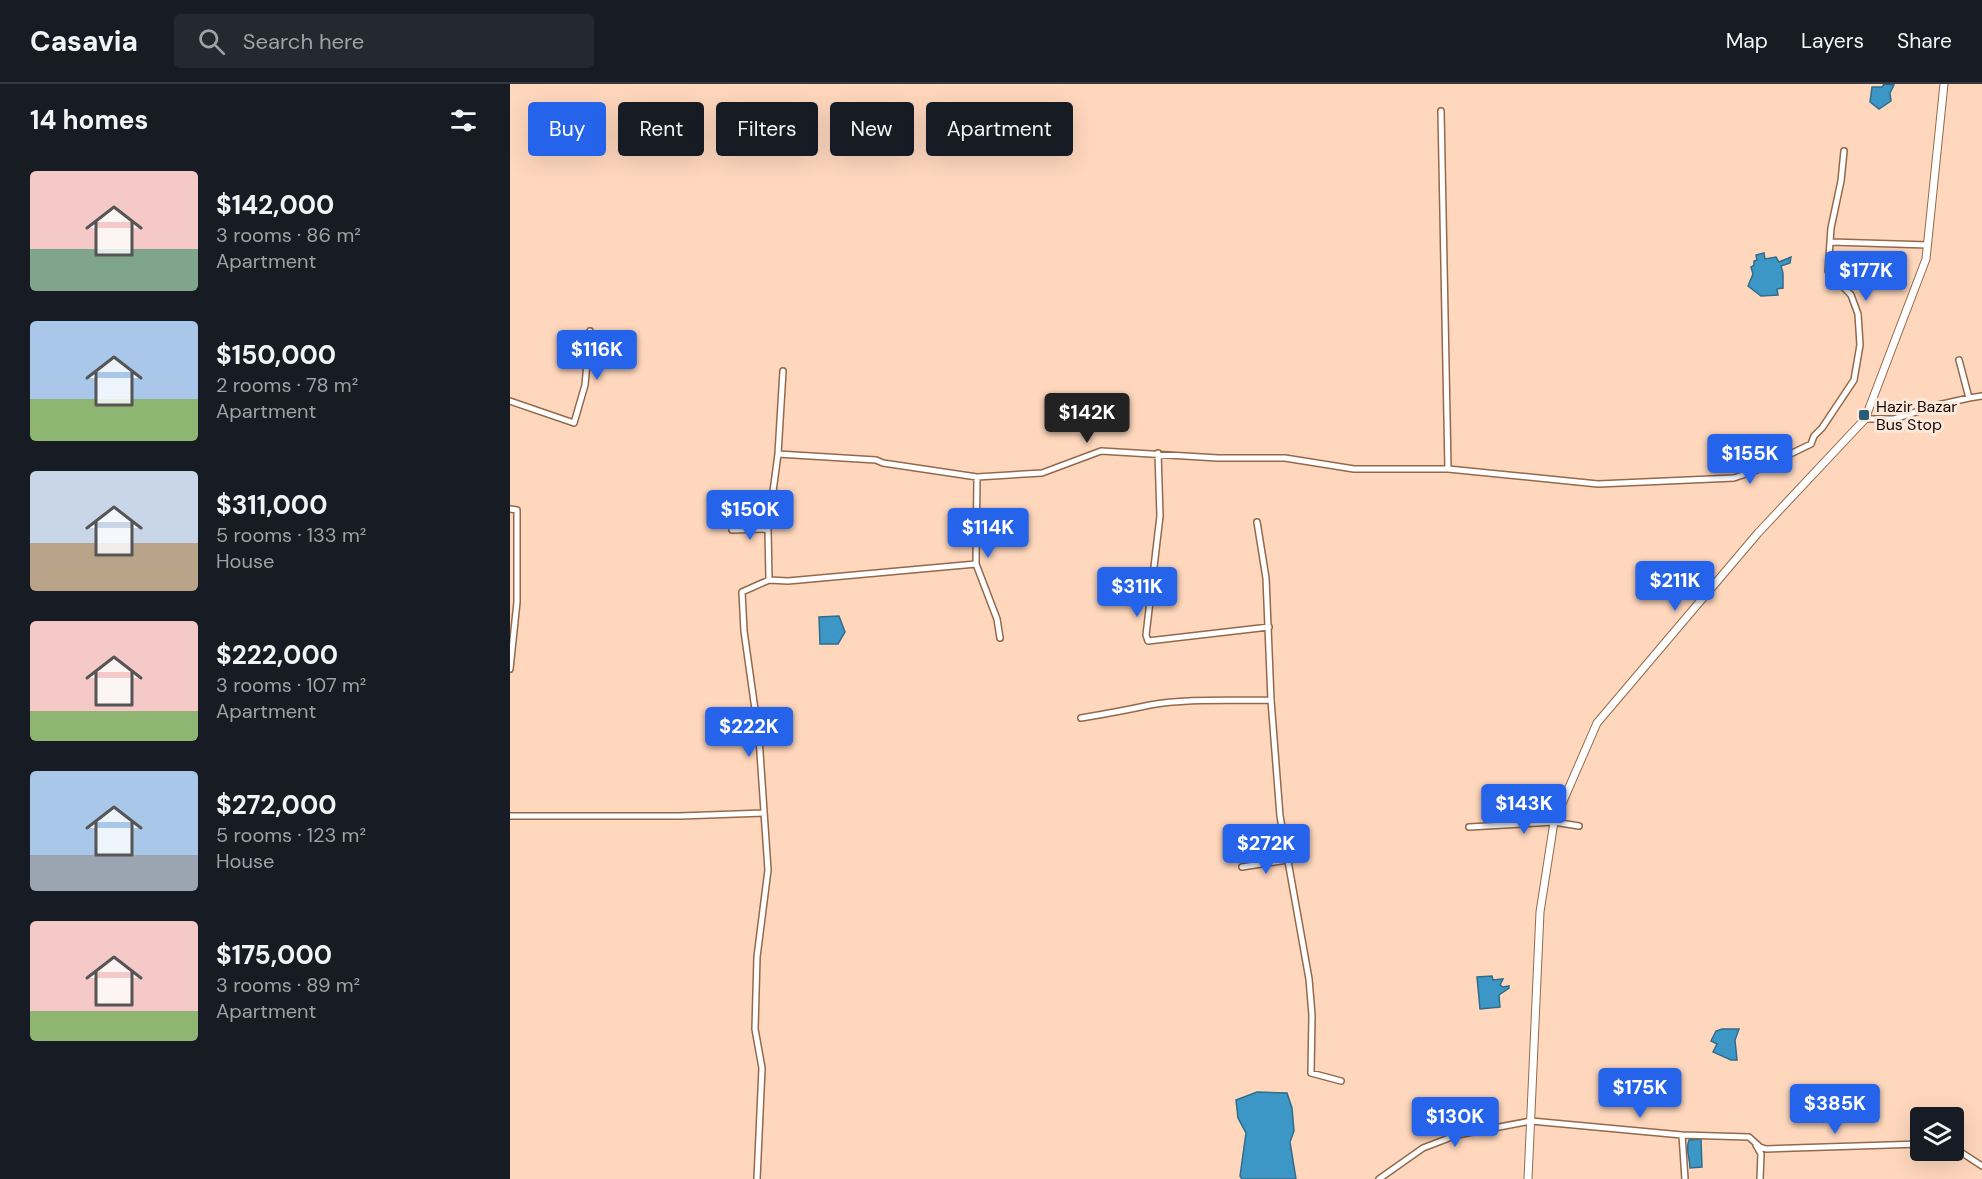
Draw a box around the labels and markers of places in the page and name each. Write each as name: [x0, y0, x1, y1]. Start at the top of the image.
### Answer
pin: $177K: [1824, 251, 1908, 302]
pin: $116K: [555, 330, 639, 381]
pin: $142K: [1045, 393, 1129, 444]
place label: Hazir Bazar Bus Stop: [1876, 396, 1957, 435]
marker: Hazir Bazar Bus Stop: [1857, 408, 1871, 422]
pin: $155K: [1708, 434, 1792, 485]
pin: $150K: [708, 490, 792, 541]
pin: $114K: [946, 508, 1030, 559]
pin: $211K: [1633, 561, 1717, 612]
pin: $311K: [1095, 567, 1179, 618]
pin: $222K: [707, 707, 791, 758]
pin: $143K: [1482, 784, 1566, 835]
pin: $272K: [1224, 824, 1308, 875]
pin: $175K: [1598, 1068, 1682, 1119]
pin: $385K: [1793, 1084, 1877, 1135]
pin: $130K: [1413, 1097, 1497, 1148]

